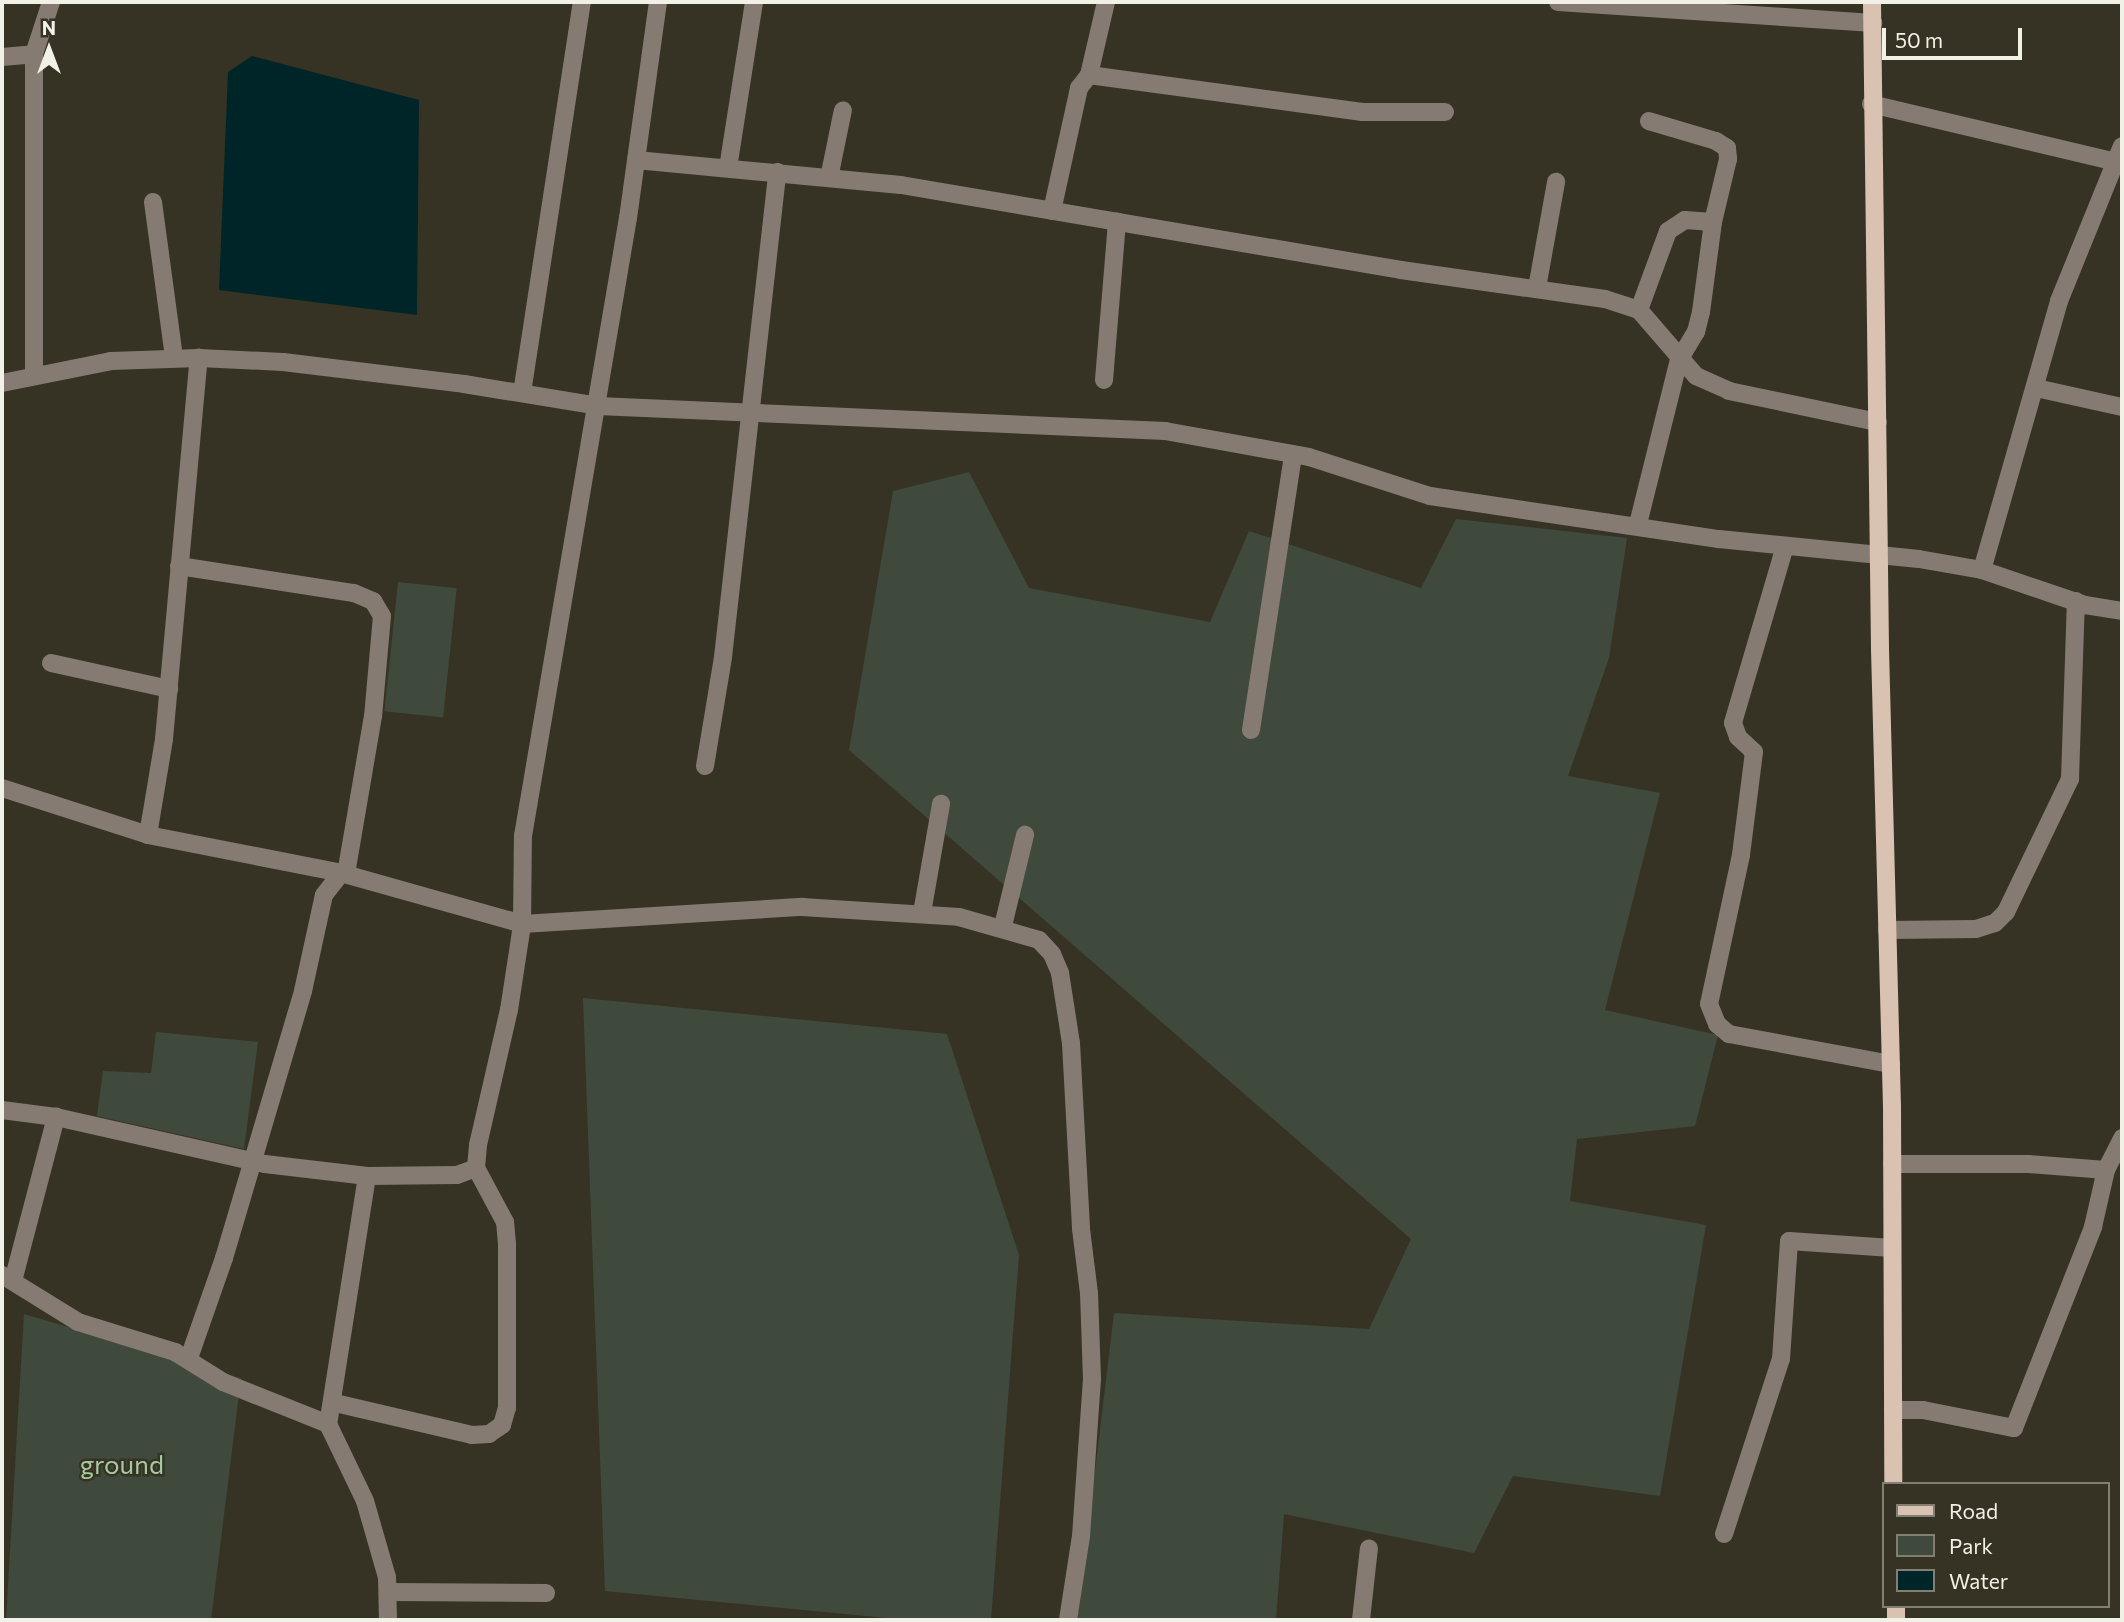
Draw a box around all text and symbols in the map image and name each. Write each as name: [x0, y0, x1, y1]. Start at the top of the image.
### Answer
north arrow: [14, 14, 84, 84]
scale bar: [1886, 14, 2026, 58]
text: N: [42, 16, 56, 39]
text: 50 m: [1895, 27, 1943, 52]
park label: ground: [80, 1448, 164, 1480]
legend: [1882, 1482, 2110, 1608]
text: Road: [1949, 1498, 1998, 1523]
text: Park: [1949, 1533, 1993, 1558]
text: Water: [1949, 1568, 2008, 1593]

